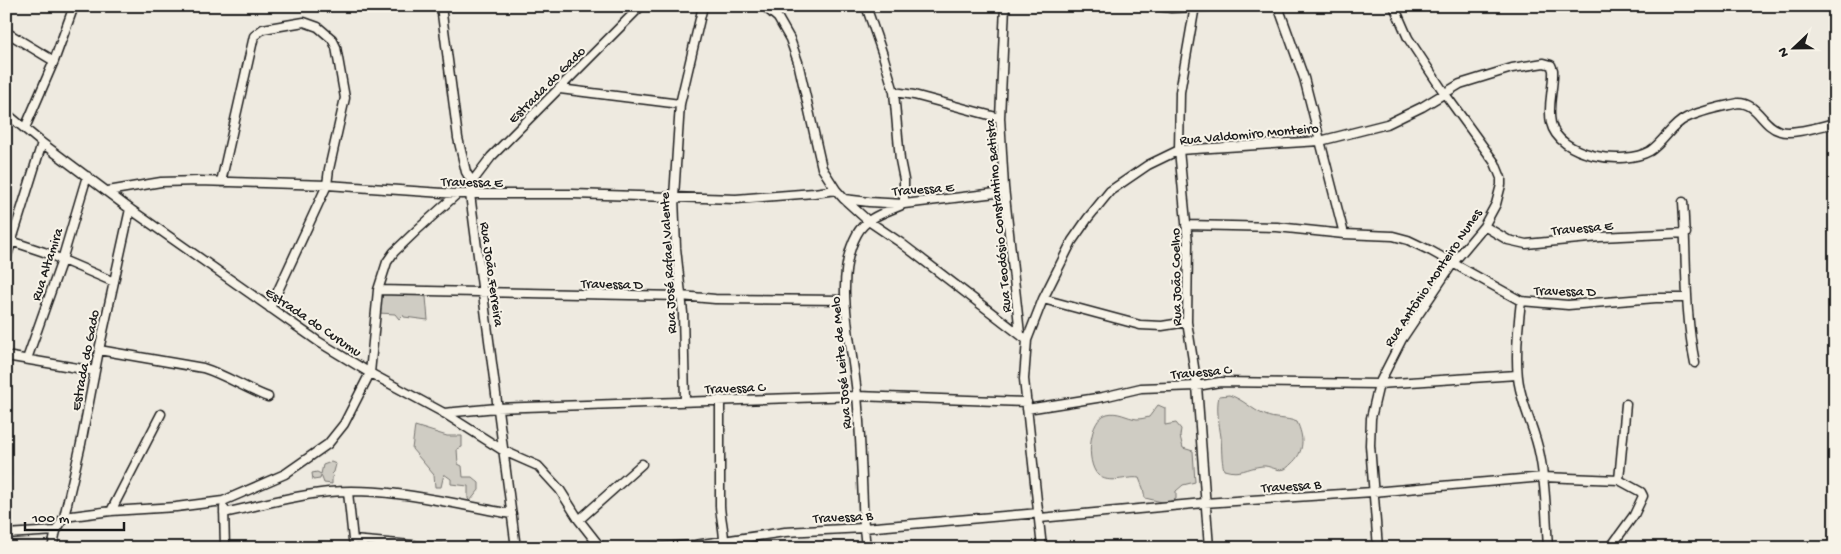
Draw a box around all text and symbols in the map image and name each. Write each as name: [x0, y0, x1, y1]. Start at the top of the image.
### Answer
north arrow: [1768, 22, 1818, 72]
street label: Estrada do Gado: [506, 44, 590, 128]
text: N: [1775, 45, 1794, 59]
street label: Rua Teodósio Constantino Batista: [982, 117, 1016, 313]
street label: Rua Valdomiro Monteiro: [1179, 121, 1319, 150]
street label: Travessa E: [440, 174, 504, 193]
street label: Travessa E: [891, 180, 956, 201]
street label: Rua José Rafael Valente: [657, 191, 682, 334]
street label: Rua Antônio Monteiro Nunes: [1381, 205, 1487, 351]
street label: Travessa E: [1550, 218, 1615, 241]
street label: Rua João Ferreira: [475, 221, 506, 329]
street label: Rua Altamira: [29, 225, 69, 303]
street label: Rua João Coelho: [1168, 228, 1187, 326]
street label: Travessa D: [580, 276, 644, 295]
street label: Travessa D: [1533, 283, 1597, 302]
street label: Estrada do Curumu: [261, 285, 364, 362]
street label: Rua José Leite de Melo: [828, 296, 857, 430]
street label: Estrada do Gado: [68, 309, 105, 412]
street label: Travessa C: [1169, 362, 1233, 385]
street label: Travessa C: [704, 380, 767, 399]
street label: Travessa B: [1260, 477, 1323, 498]
scale bar: [25, 499, 124, 531]
street label: Travessa B: [812, 508, 874, 529]
text: 100 m: [31, 510, 70, 528]

